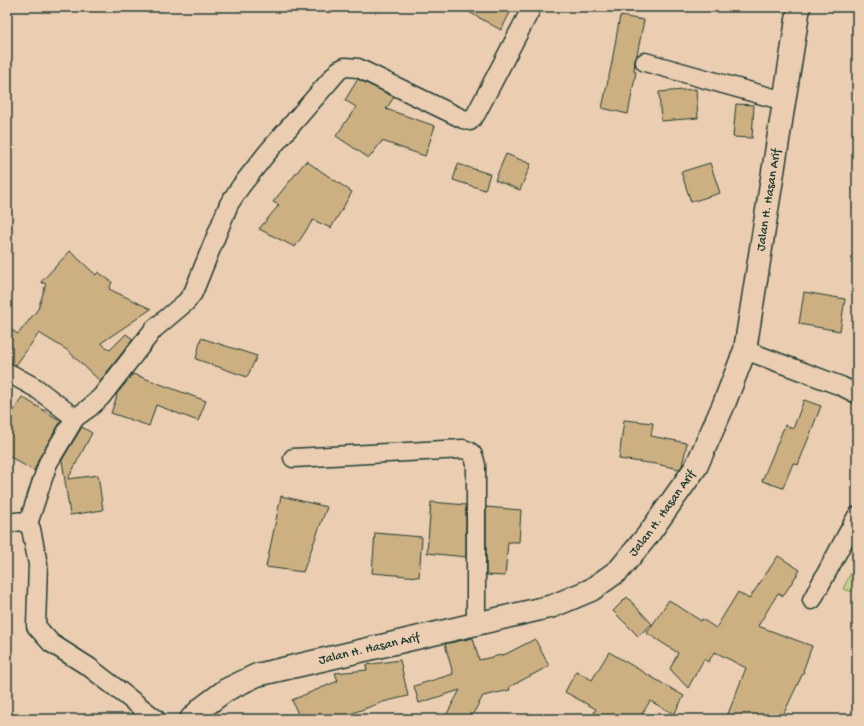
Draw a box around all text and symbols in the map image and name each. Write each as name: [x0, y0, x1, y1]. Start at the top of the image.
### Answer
street label: Jalan H. Hasan Arif: [753, 147, 784, 252]
street label: Jalan H. Hasan Arif: [626, 466, 699, 559]
street label: Jalan H. Hasan Arif: [317, 630, 422, 668]

